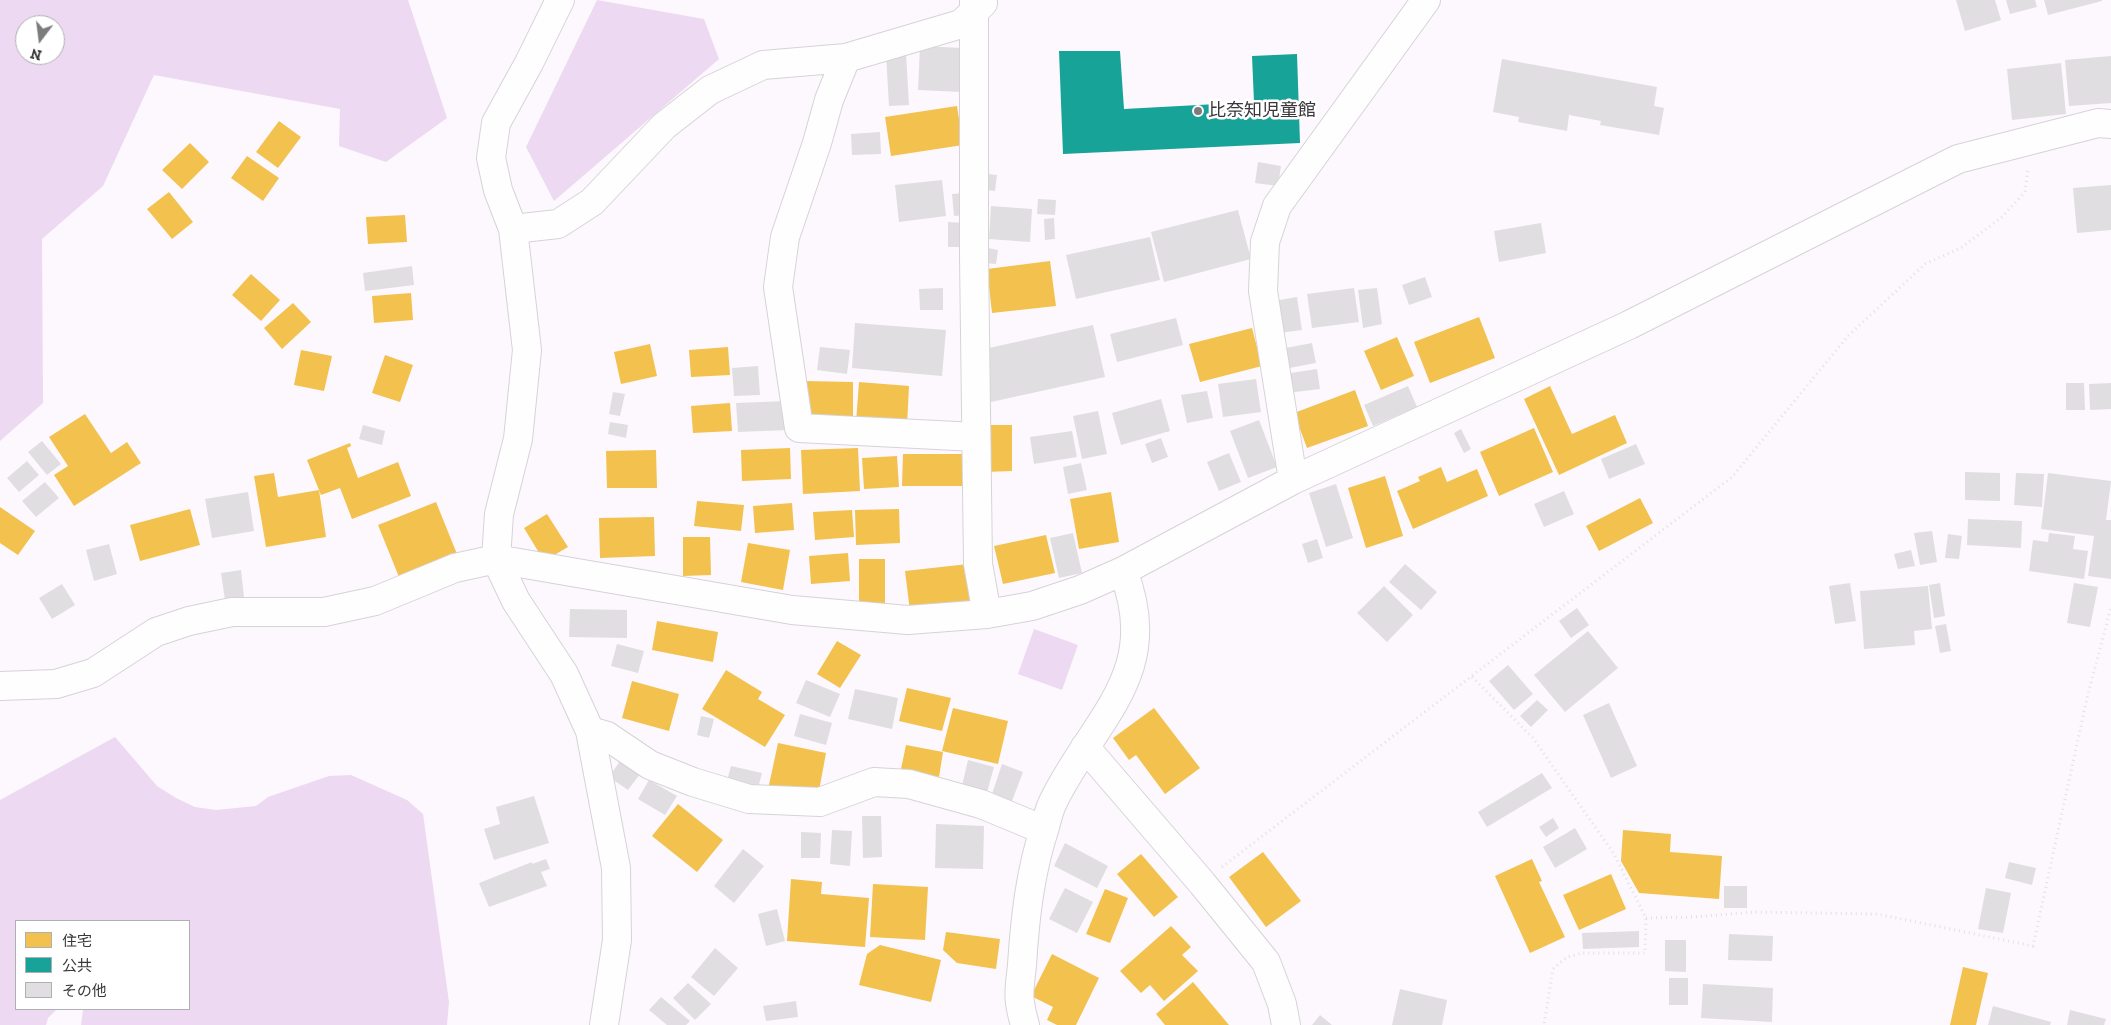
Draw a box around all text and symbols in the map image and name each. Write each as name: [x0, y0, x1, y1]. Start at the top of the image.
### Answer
north arrow: [15, 15, 65, 65]
text: N: [29, 44, 44, 64]
place label: 比奈知児童館: [1208, 100, 1316, 122]
marker: 比奈知児童館: [1192, 105, 1204, 117]
legend: [15, 920, 190, 1010]
text: 住宅: [62, 932, 92, 950]
text: 公共: [62, 957, 92, 975]
text: その他: [62, 982, 107, 1000]

